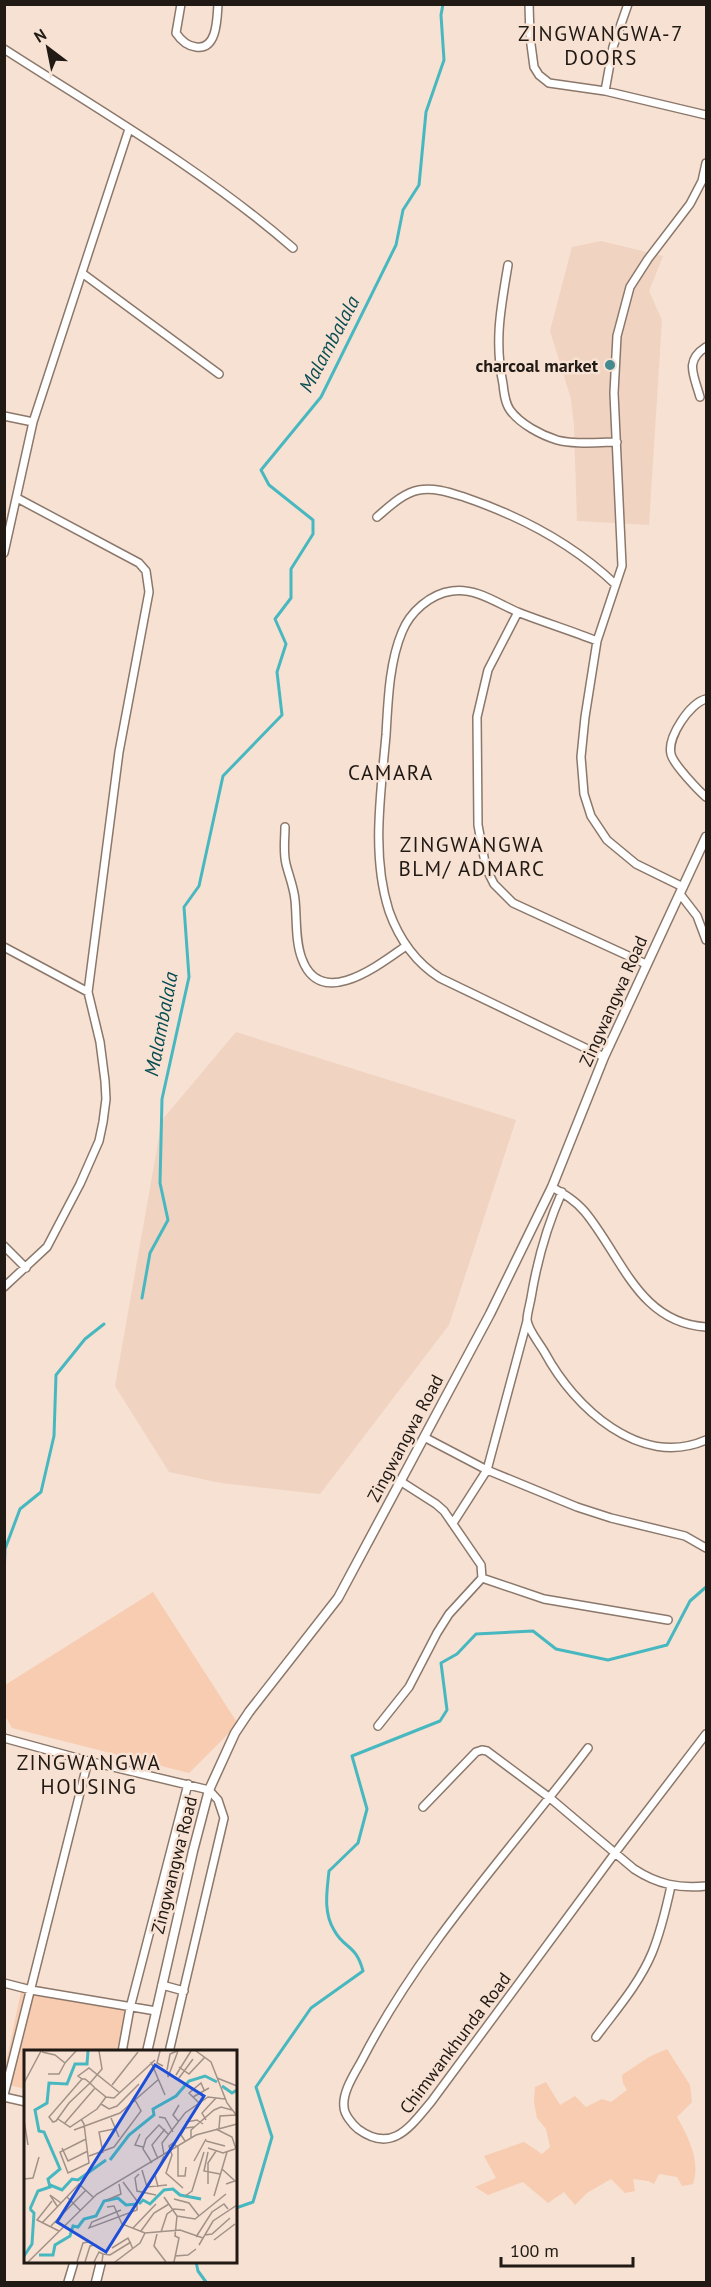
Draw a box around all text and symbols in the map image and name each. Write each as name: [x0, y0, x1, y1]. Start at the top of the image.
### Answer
north arrow: [18, 18, 78, 78]
district label: ZINGWANGWA-7 DOORS: [518, 20, 684, 71]
text: N: [30, 24, 50, 47]
water label: Malambalala: [293, 291, 365, 397]
place label: charcoal market: [475, 354, 599, 377]
marker: charcoal market: [603, 358, 617, 372]
district label: CAMARA: [348, 759, 434, 786]
district label: ZINGWANGWA BLM/ ADMARC: [398, 831, 546, 882]
street label: Zingwangwa Road: [574, 932, 652, 1070]
water label: Malambalala: [138, 969, 184, 1078]
street label: Zingwangwa Road: [362, 1370, 448, 1506]
district label: ZINGWANGWA HOUSING: [17, 1749, 161, 1800]
street label: Zingwangwa Road: [146, 1794, 202, 1936]
street label: Chimwankhunda Road: [394, 1968, 516, 2118]
inset map: [24, 2050, 237, 2263]
scale bar: [501, 2230, 633, 2268]
text: 100 m: [510, 2239, 559, 2262]

